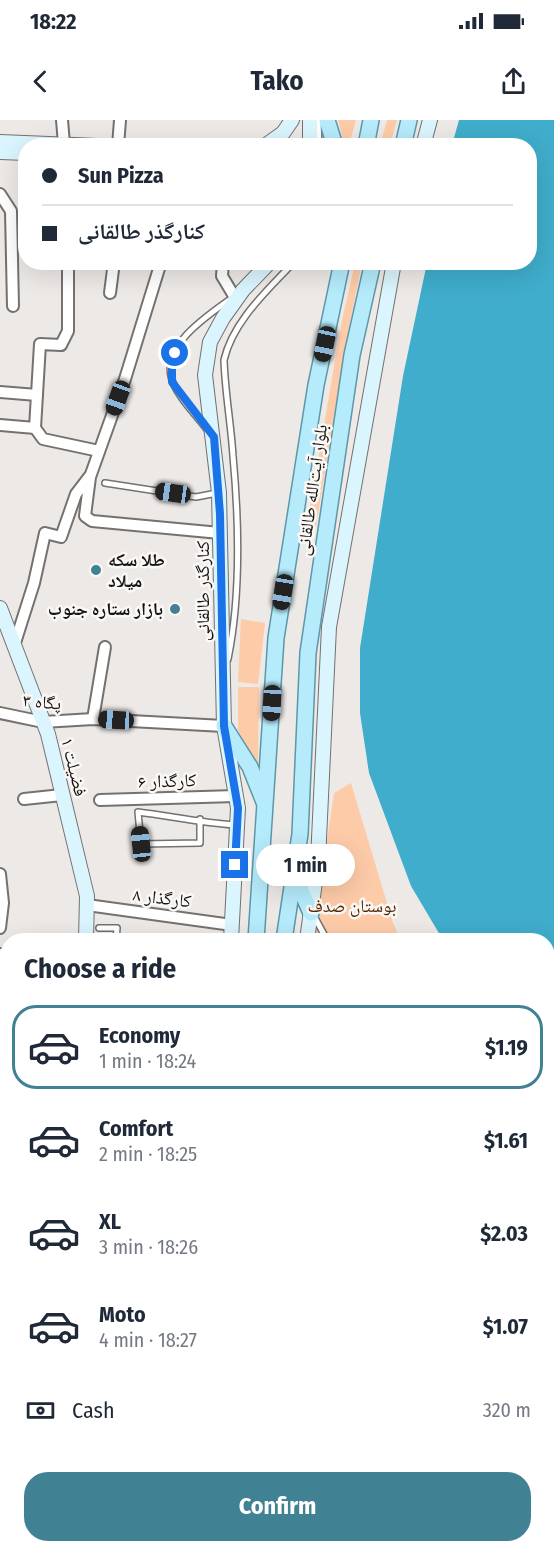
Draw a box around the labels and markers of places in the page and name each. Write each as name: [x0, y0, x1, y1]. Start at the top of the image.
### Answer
place label: طلا سکه میلاد: [108, 549, 165, 592]
marker: طلا سکه میلاد: [89, 563, 103, 577]
place label: بازار ستاره جنوب: [48, 598, 163, 620]
marker: بازار ستاره جنوب: [168, 602, 182, 616]

